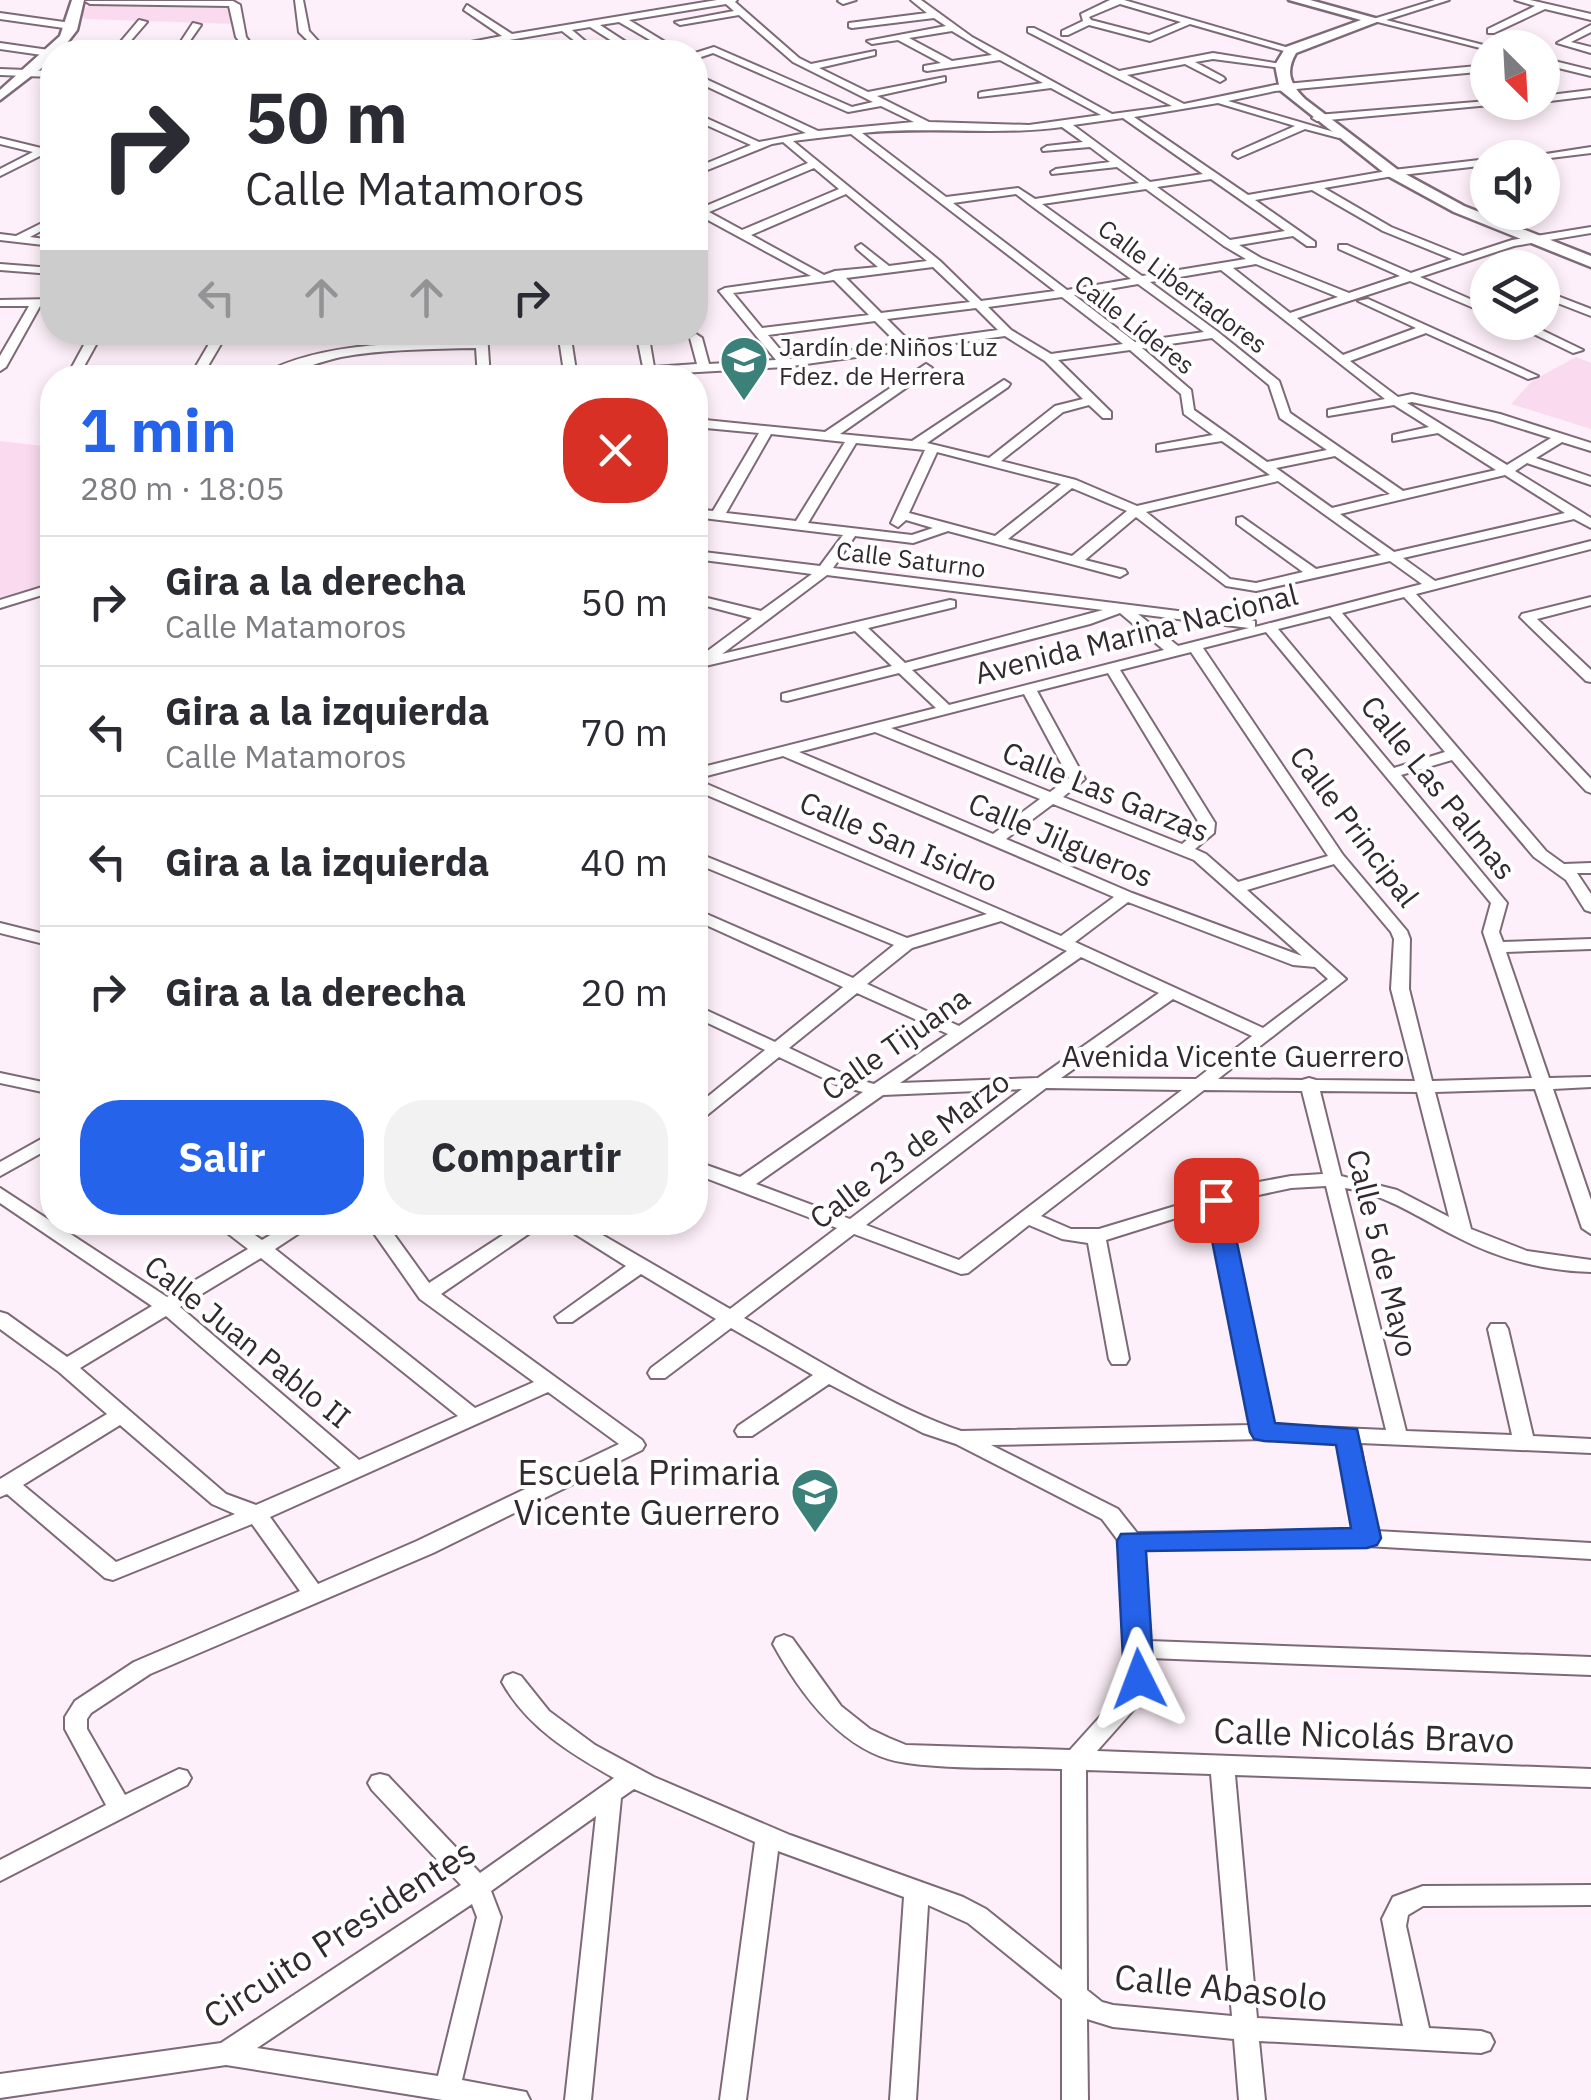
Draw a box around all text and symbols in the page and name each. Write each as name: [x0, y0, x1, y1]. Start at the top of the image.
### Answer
north arrow: [1470, 30, 1560, 120]
map controls: [1470, 30, 1560, 340]
text: 50 m: [245, 71, 408, 162]
icon: right: [80, 80, 210, 210]
button: sound: [1470, 140, 1560, 230]
text: Calle Matamoros: [245, 159, 585, 217]
street label: Calle Libertadores: [1092, 211, 1274, 361]
button: layers: [1470, 250, 1560, 340]
street label: Calle Líderes: [1068, 267, 1202, 381]
icon: left: [189, 270, 244, 325]
icon: ahead: [294, 270, 349, 325]
icon: ahead: [399, 270, 454, 325]
icon: right: [504, 270, 559, 325]
place label: Jardín de Niños Luz Fdez. de Herrera: [779, 330, 997, 392]
school or university icon: Jardín de Niños Luz Fdez. de Herrera: [718, 334, 770, 402]
text: 1 min: [80, 390, 237, 469]
button: close: [563, 398, 668, 503]
text: 280 m · 18:05: [80, 467, 285, 509]
street label: Calle Saturno: [834, 533, 988, 585]
text: Gira a la derecha: [165, 556, 466, 605]
icon: right: [80, 574, 135, 629]
street label: Avenida Marina Nacional: [970, 574, 1302, 692]
text: 50 m: [580, 577, 668, 626]
text: Calle Matamoros: [165, 605, 407, 647]
text: Gira a la izquierda: [165, 686, 489, 735]
street label: Calle Las Palmas: [1353, 687, 1525, 887]
icon: left: [80, 704, 135, 759]
text: 70 m: [580, 707, 668, 756]
street label: Calle Las Garzas: [997, 732, 1215, 850]
text: Calle Matamoros: [165, 735, 407, 777]
street label: Calle Principal: [1282, 738, 1428, 914]
street label: Calle San Isidro: [794, 782, 1004, 900]
street label: Calle Jilgueros: [963, 783, 1159, 895]
icon: left: [80, 834, 135, 889]
text: Gira a la izquierda: [165, 837, 489, 886]
text: 40 m: [580, 837, 668, 886]
icon: right: [80, 964, 135, 1019]
text: Gira a la derecha: [165, 967, 466, 1016]
text: 20 m: [580, 967, 668, 1016]
street label: Calle Tijuana: [813, 978, 977, 1108]
street label: Avenida Vicente Guerrero: [1061, 1036, 1405, 1075]
street label: Calle 23 de Marzo: [801, 1061, 1017, 1237]
button: Salir: [80, 1100, 364, 1215]
button: Compartir: [384, 1100, 668, 1215]
street label: Calle 5 de Mayo: [1338, 1145, 1428, 1361]
pin: [1174, 1158, 1259, 1243]
icon: arrive: [1189, 1173, 1244, 1228]
street label: Calle Juan Pablo II: [137, 1246, 359, 1436]
place label: Escuela Primaria Vicente Guerrero: [513, 1449, 780, 1535]
school or university icon: Escuela Primaria Vicente Guerrero: [789, 1466, 841, 1534]
position arrow: [1087, 1627, 1191, 1731]
street label: Calle Nicolás Bravo: [1213, 1707, 1515, 1763]
street label: Circuito Presidentes: [194, 1828, 484, 2038]
street label: Calle Abasolo: [1112, 1953, 1330, 2021]

